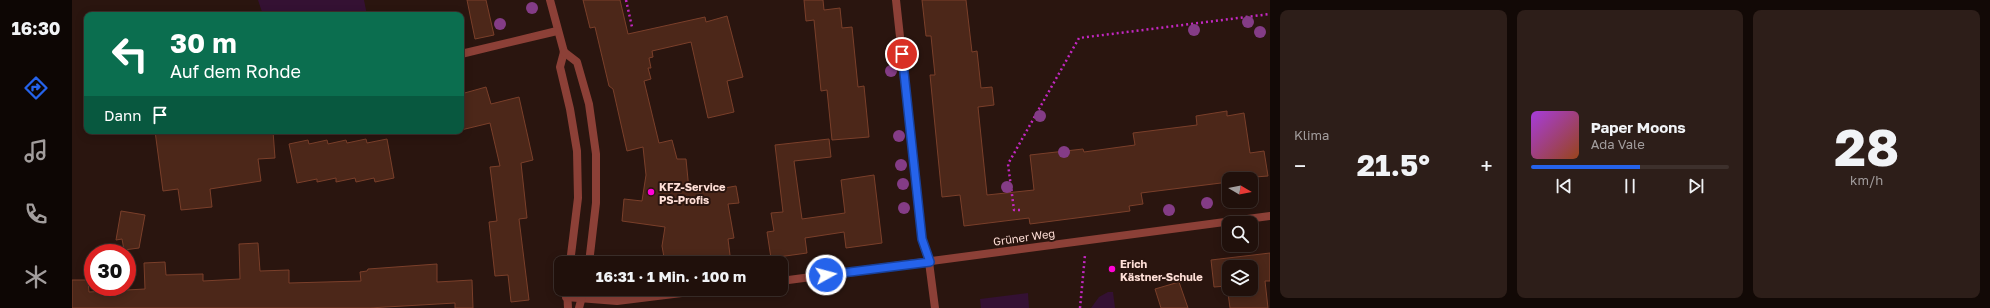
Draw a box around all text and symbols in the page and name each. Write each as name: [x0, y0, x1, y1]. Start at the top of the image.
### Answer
text: 16:30: [11, 17, 61, 39]
text: 30 m: [170, 26, 237, 59]
icon: left: [104, 28, 156, 80]
pin: [885, 37, 919, 71]
icon: arrive: [891, 43, 913, 65]
text: Auf dem Rohde: [170, 60, 301, 82]
icon: directions: [22, 74, 50, 102]
icon: arrive: [149, 104, 171, 126]
text: Dann: [104, 106, 141, 124]
text: 28: [1834, 115, 1899, 177]
text: Paper Moons: [1591, 118, 1686, 136]
text: Klima: [1294, 127, 1329, 143]
text: Ada Vale: [1591, 136, 1645, 152]
icon: music: [22, 137, 50, 165]
text: 21.5°: [1357, 147, 1430, 183]
text: −: [1294, 152, 1306, 179]
text: +: [1481, 152, 1493, 179]
north arrow: [1222, 172, 1258, 208]
map controls: [1222, 172, 1258, 296]
text: km/h: [1850, 172, 1883, 188]
icon: previous: [1553, 175, 1575, 197]
icon: pause: [1619, 175, 1641, 197]
icon: next: [1685, 175, 1707, 197]
place label: KFZ-Service PS-Profis: [659, 180, 726, 206]
marker: KFZ-Service PS-Profis: [646, 187, 656, 197]
icon: phone: [22, 200, 50, 228]
button: search: [1222, 216, 1258, 252]
street label: Grüner Weg: [992, 226, 1056, 248]
speed limit sign: 30: [84, 244, 136, 296]
position arrow: [805, 254, 847, 296]
place label: Erich Kästner-Schule: [1120, 257, 1203, 283]
button: layers: [1222, 260, 1258, 296]
icon: climate: [22, 263, 50, 291]
marker: Erich Kästner-Schule: [1107, 264, 1117, 274]
text: 16:31 · 1 Min. · 100 m: [596, 267, 746, 285]

